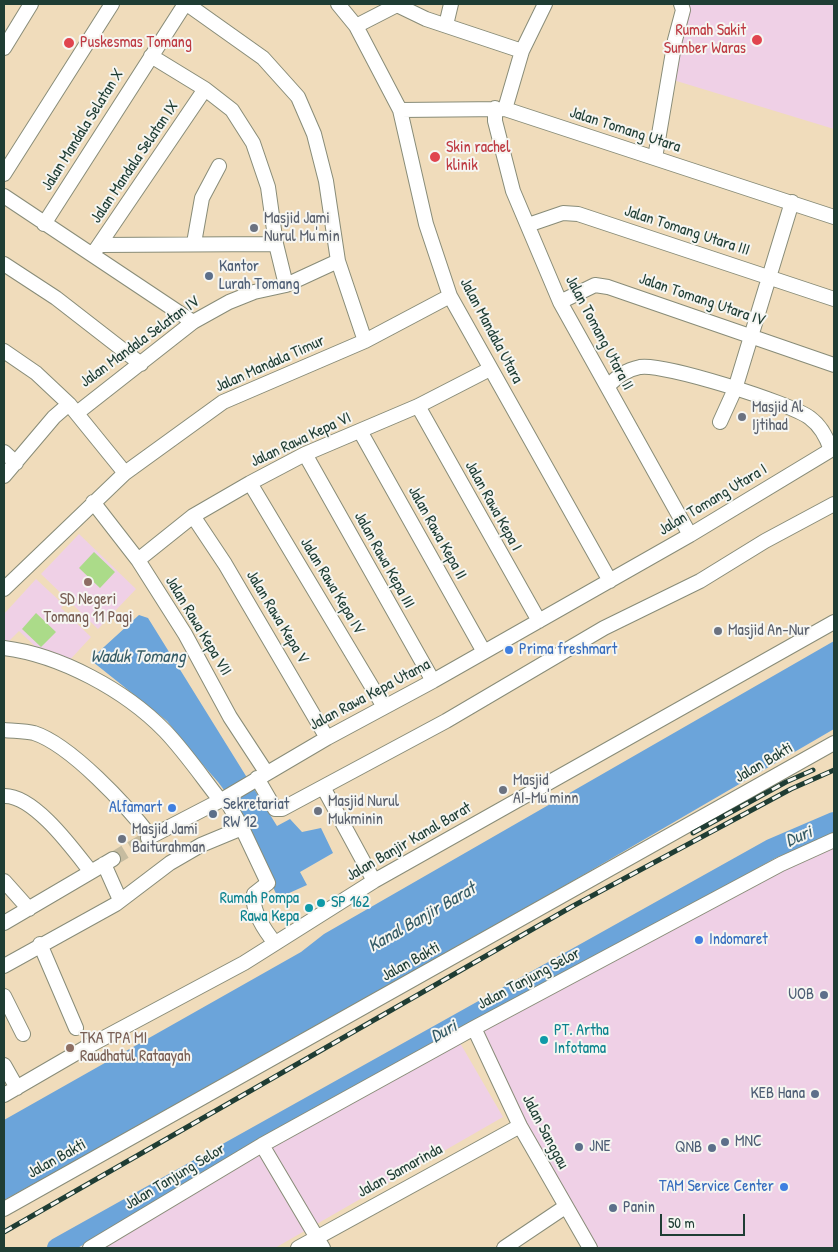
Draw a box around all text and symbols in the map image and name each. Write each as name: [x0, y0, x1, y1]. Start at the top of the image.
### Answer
place label: Rumah Sakit Sumber Waras: [664, 21, 746, 59]
place label: Puskesmas Tomang: [80, 33, 192, 53]
marker: Rumah Sakit Sumber Waras: [750, 33, 764, 47]
marker: Puskesmas Tomang: [62, 36, 76, 50]
street label: Jalan Mandala Selatan X: [38, 66, 128, 194]
street label: Jalan Mandala Selatan IX: [87, 97, 183, 227]
street label: Jalan Tomang Utara: [567, 103, 683, 157]
place label: Skin rachel klinik: [446, 138, 510, 176]
marker: Skin rachel klinik: [428, 150, 442, 164]
street label: Jalan Tomang Utara III: [622, 202, 752, 260]
place label: Masjid Jami Nurul Mu'min: [264, 209, 340, 247]
marker: Masjid Jami Nurul Mu'min: [248, 222, 260, 234]
place label: Kantor Lurah Tomang: [219, 257, 300, 295]
street label: Jalan Tomang Utara IV: [636, 269, 768, 331]
marker: Kantor Lurah Tomang: [203, 270, 215, 282]
street label: Jalan Tomang Utara II: [561, 272, 637, 394]
street label: Jalan Mandala Utara: [455, 275, 527, 387]
street label: Jalan Mandala Selatan IV: [76, 292, 204, 392]
street label: Jalan Mandala Timur: [212, 331, 328, 397]
place label: Masjid Al Ijtihad: [752, 398, 803, 436]
street label: Jalan Rawa Kepa VI: [248, 408, 354, 472]
marker: Masjid Al Ijtihad: [736, 411, 748, 423]
street label: Jalan Rawa Kepa I: [460, 458, 526, 554]
street label: Jalan Tomang Utara I: [655, 460, 771, 540]
street label: Jalan Rawa Kepa II: [403, 483, 471, 583]
street label: Jalan Rawa Kepa III: [350, 508, 418, 612]
street label: Jalan Rawa Kepa IV: [296, 534, 368, 638]
street label: Jalan Rawa Kepa V: [242, 567, 312, 667]
street label: Jalan Rawa Kepa VII: [161, 573, 235, 679]
marker: SD Negeri Tomang 11 Pagi: [82, 576, 94, 588]
place label: SD Negeri Tomang 11 Pagi: [43, 590, 133, 628]
place label: Masjid An-Nur: [728, 621, 810, 641]
marker: Masjid An-Nur: [712, 625, 724, 637]
place label: Prima freshmart: [519, 640, 617, 660]
marker: Prima freshmart: [503, 644, 515, 656]
water label: Waduk Tomang: [90, 646, 186, 668]
street label: Jalan Rawa Kepa Utama: [306, 655, 434, 735]
street label: Jalan Bakti: [732, 739, 796, 787]
place label: Masjid AI-Mu'minn: [513, 771, 579, 809]
marker: Masjid AI-Mu'minn: [497, 784, 509, 796]
place label: Masjid Nurul Mukminin: [328, 792, 399, 830]
place label: Sekretariat RW 12: [223, 795, 289, 833]
place label: Alfamart: [109, 798, 162, 818]
street label: Jalan Banjir Kanal Barat: [343, 798, 475, 886]
marker: Alfamart: [166, 802, 178, 814]
marker: Masjid Nurul Mukminin: [312, 805, 324, 817]
marker: Sekretariat RW 12: [207, 808, 219, 820]
place label: Masjid Jami Baiturahman: [132, 820, 205, 858]
water label: Duri: [782, 822, 816, 852]
marker: Masjid Jami Baiturahman: [116, 833, 128, 845]
water label: Kanal Banjir Barat: [364, 878, 480, 958]
place label: Rumah Pompa Rawa Kepa: [220, 889, 299, 927]
place label: SP 162: [331, 893, 369, 913]
marker: SP 162: [315, 897, 327, 909]
marker: Rumah Pompa Rawa Kepa: [303, 902, 315, 914]
place label: Indomaret: [709, 930, 768, 950]
marker: Indomaret: [693, 934, 705, 946]
street label: Jalan Bakti: [378, 938, 444, 986]
street label: Jalan Tanjung Selor: [474, 944, 584, 1014]
place label: UOB: [788, 985, 814, 1005]
marker: UOB: [818, 989, 830, 1001]
water label: Duri: [427, 1016, 461, 1048]
place label: PT. Artha Infotama: [554, 1021, 609, 1059]
place label: TKA TPA MI Raudhatul Rataayah: [80, 1029, 190, 1067]
marker: PT. Artha Infotama: [538, 1034, 550, 1046]
marker: TKA TPA MI Raudhatul Rataayah: [64, 1042, 76, 1054]
place label: KEB Hana: [751, 1084, 805, 1104]
marker: KEB Hana: [809, 1088, 821, 1100]
street label: Jalan Sanggau: [517, 1092, 573, 1172]
place label: MNC: [735, 1132, 762, 1152]
street label: Jalan Bakti: [24, 1135, 90, 1183]
marker: MNC: [719, 1136, 731, 1148]
place label: JNE: [589, 1137, 611, 1157]
place label: QNB: [675, 1138, 702, 1158]
street label: Jalan Tanjung Selor: [121, 1140, 229, 1214]
street label: Jalan Samarinda: [354, 1140, 446, 1202]
marker: JNE: [573, 1141, 585, 1153]
marker: QNB: [706, 1142, 718, 1154]
place label: TAM Service Center: [659, 1177, 774, 1197]
marker: TAM Service Center: [778, 1181, 790, 1193]
place label: Panin: [623, 1198, 655, 1218]
marker: Panin: [607, 1202, 619, 1214]
scale bar: [663, 1204, 748, 1236]
text: 50 m: [668, 1212, 695, 1233]

